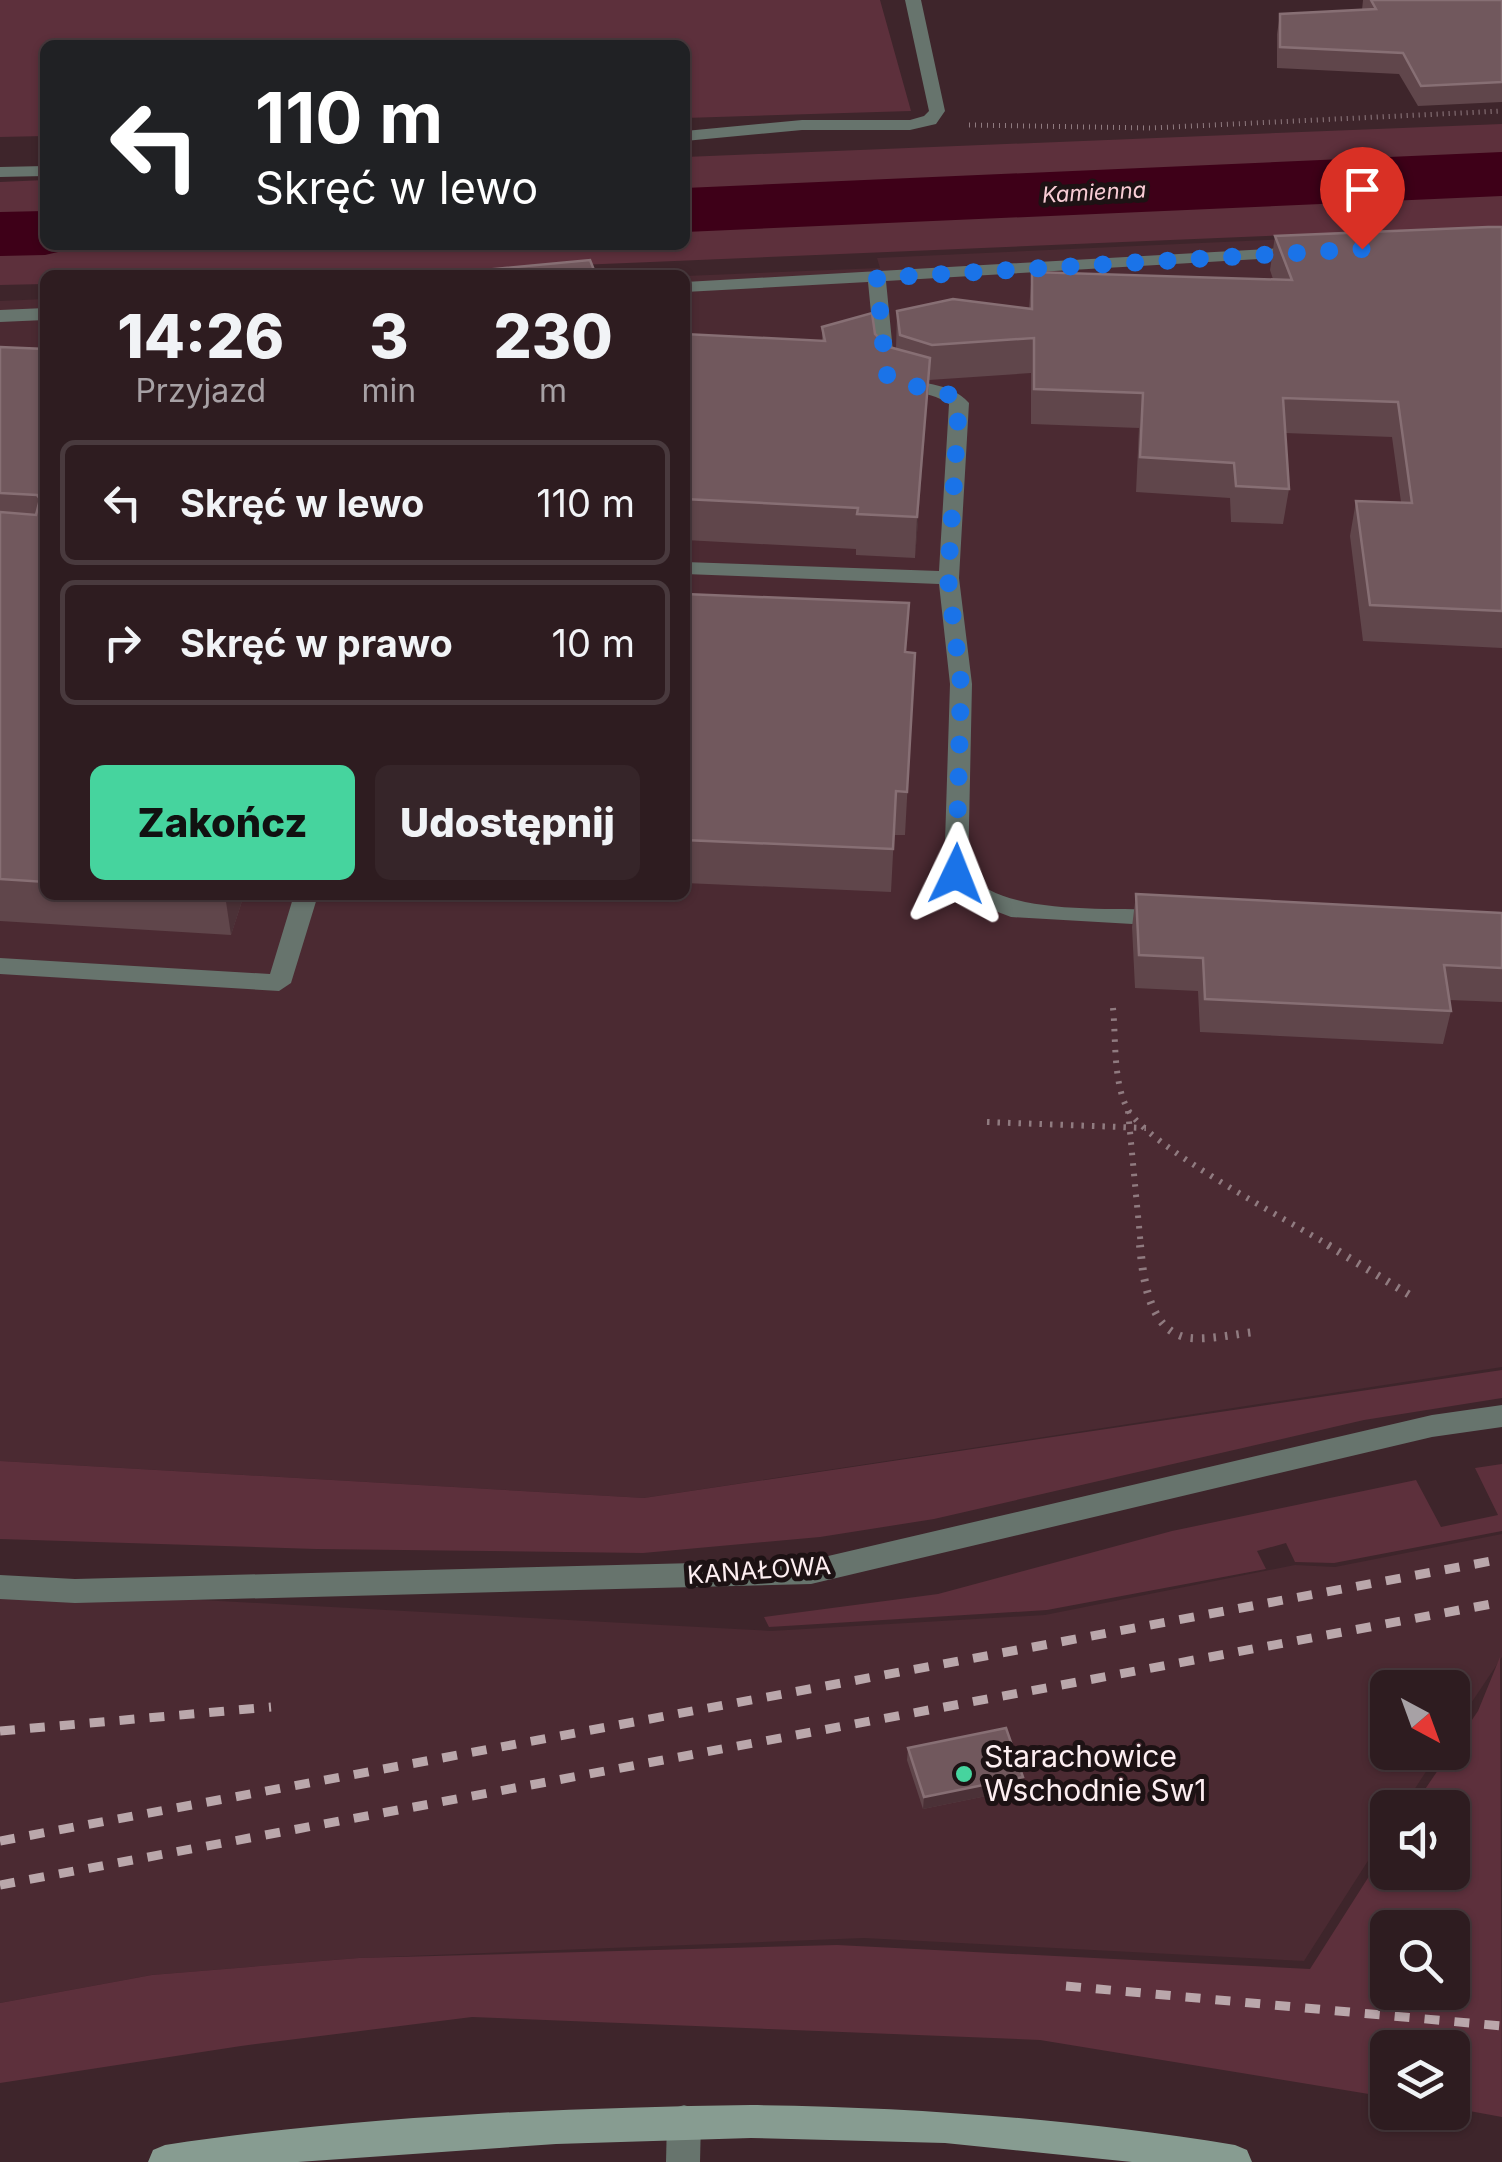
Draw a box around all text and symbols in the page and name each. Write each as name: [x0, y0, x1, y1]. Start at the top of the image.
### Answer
text: 110 m: [255, 75, 443, 160]
icon: left: [90, 80, 220, 210]
pin: [1320, 147, 1405, 250]
text: Skręć w lewo: [255, 160, 538, 215]
icon: arrive: [1335, 162, 1390, 217]
water label: Kamienna: [1041, 176, 1147, 208]
text: 14:26: [117, 300, 284, 372]
text: 3: [369, 300, 409, 372]
text: 230: [493, 300, 613, 372]
text: Przyjazd: [135, 371, 266, 410]
text: min: [362, 371, 416, 410]
text: m: [539, 371, 567, 410]
icon: left: [95, 475, 150, 530]
text: Skręć w lewo: [180, 480, 424, 526]
text: 110 m: [536, 480, 635, 526]
icon: right: [95, 615, 150, 670]
text: Skręć w prawo: [180, 620, 453, 666]
text: 10 m: [552, 620, 635, 666]
button: Zakończ: [90, 765, 355, 880]
button: Udostępnij: [375, 765, 640, 880]
position arrow: [904, 822, 1008, 926]
street label: KANAŁOWA: [686, 1550, 832, 1590]
north arrow: [1370, 1670, 1470, 1770]
map controls: [1370, 1670, 1470, 2130]
place label: Starachowice Wschodnie Sw1: [984, 1738, 1207, 1808]
marker: Starachowice Wschodnie Sw1: [953, 1763, 975, 1785]
button: sound: [1370, 1790, 1470, 1890]
button: search: [1370, 1910, 1470, 2010]
button: layers: [1370, 2030, 1470, 2130]

